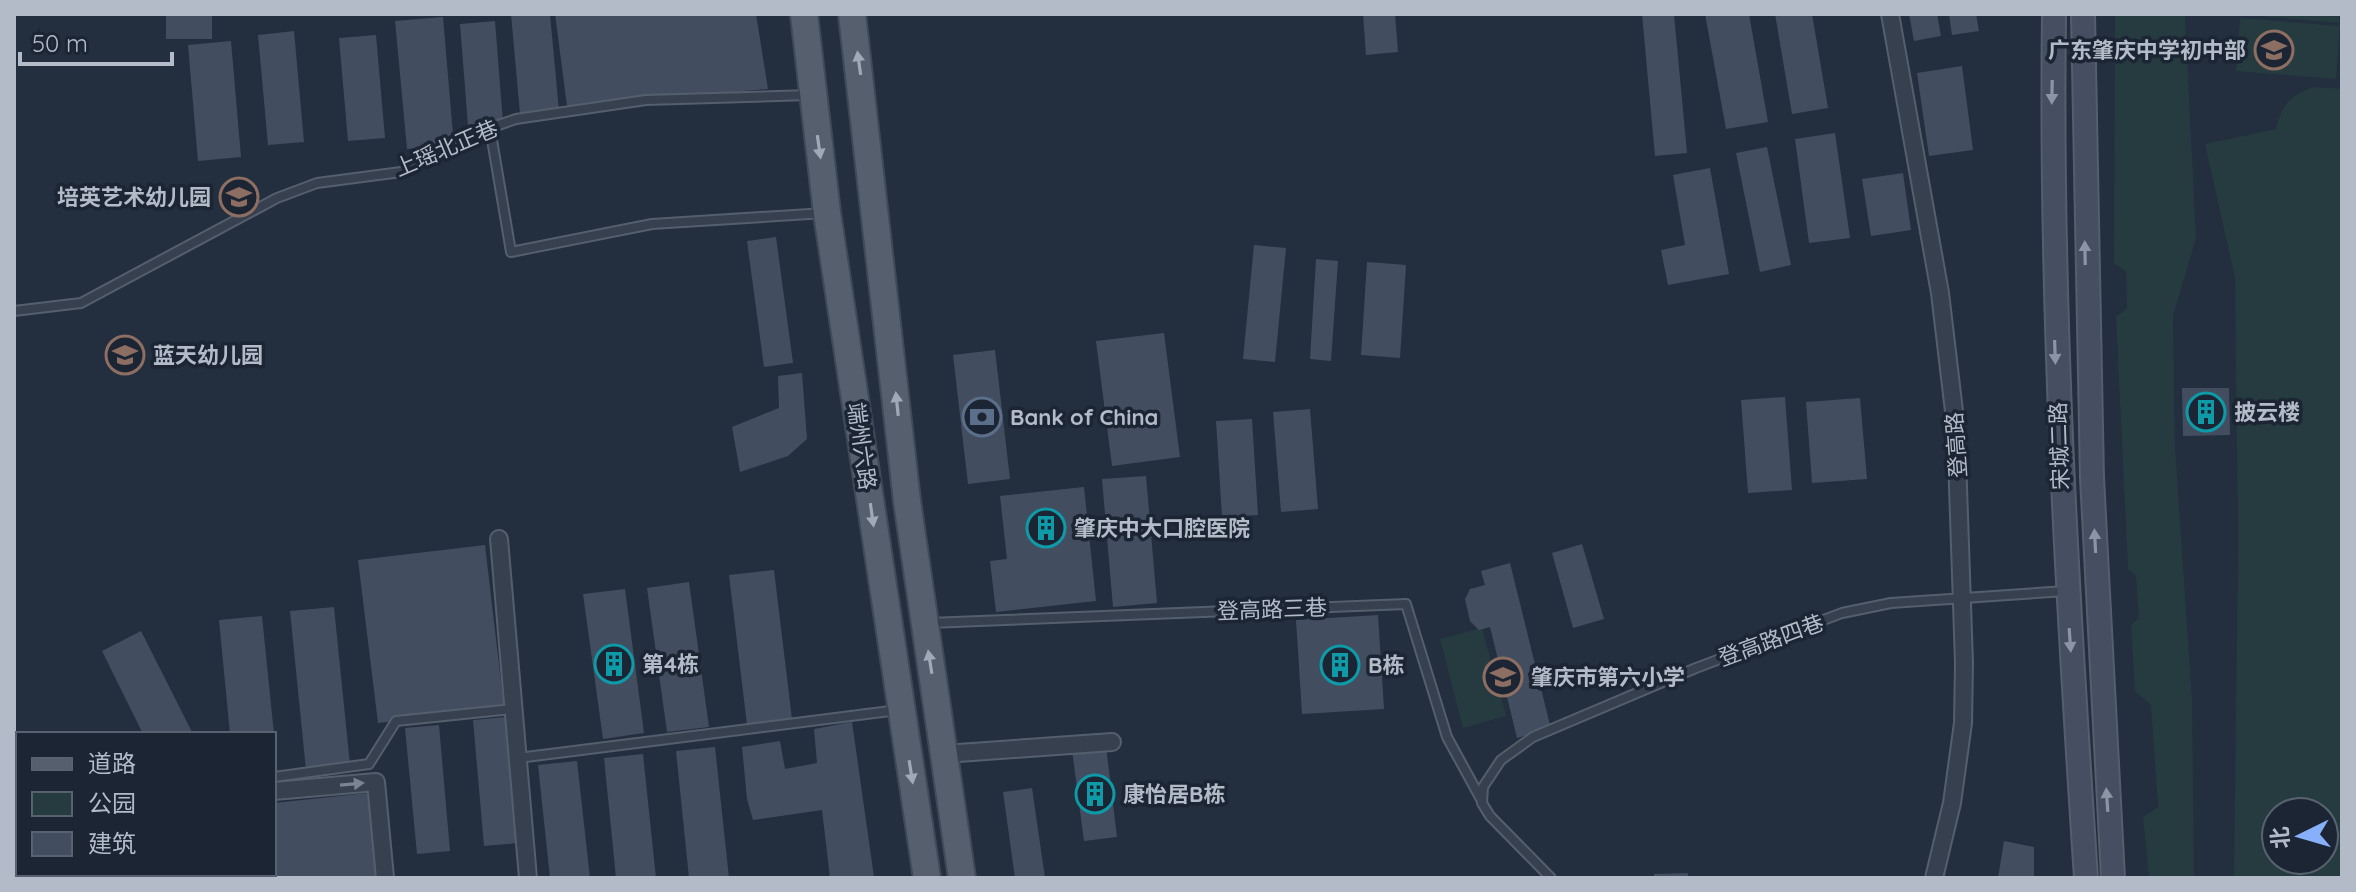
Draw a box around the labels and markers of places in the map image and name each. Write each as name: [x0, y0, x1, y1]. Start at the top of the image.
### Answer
school or university icon: 广东肇庆中学初中部: [2253, 29, 2295, 71]
place label: 广东肇庆中学初中部: [2048, 36, 2246, 64]
school or university icon: 培英艺术幼儿园: [218, 176, 260, 218]
place label: 培英艺术幼儿园: [57, 183, 211, 211]
school or university icon: 蓝天幼儿园: [104, 334, 146, 376]
place label: 蓝天幼儿园: [153, 341, 263, 369]
building icon: 披云楼: [2185, 391, 2227, 433]
bank icon: Bank of China: [961, 396, 1003, 438]
place label: 披云楼: [2234, 398, 2300, 426]
place label: Bank of China: [1010, 403, 1158, 431]
building icon: 肇庆中大口腔医院: [1025, 507, 1067, 549]
place label: 肇庆中大口腔医院: [1074, 514, 1250, 542]
building icon: 第4栋: [593, 643, 635, 685]
building icon: B栋: [1319, 644, 1361, 686]
place label: 第4栋: [642, 650, 699, 678]
place label: B栋: [1368, 651, 1404, 679]
school or university icon: 肇庆市第六小学: [1482, 656, 1524, 698]
place label: 肇庆市第六小学: [1531, 663, 1685, 691]
building icon: 康怡居B栋: [1074, 773, 1116, 815]
place label: 康怡居B栋: [1123, 780, 1225, 808]

